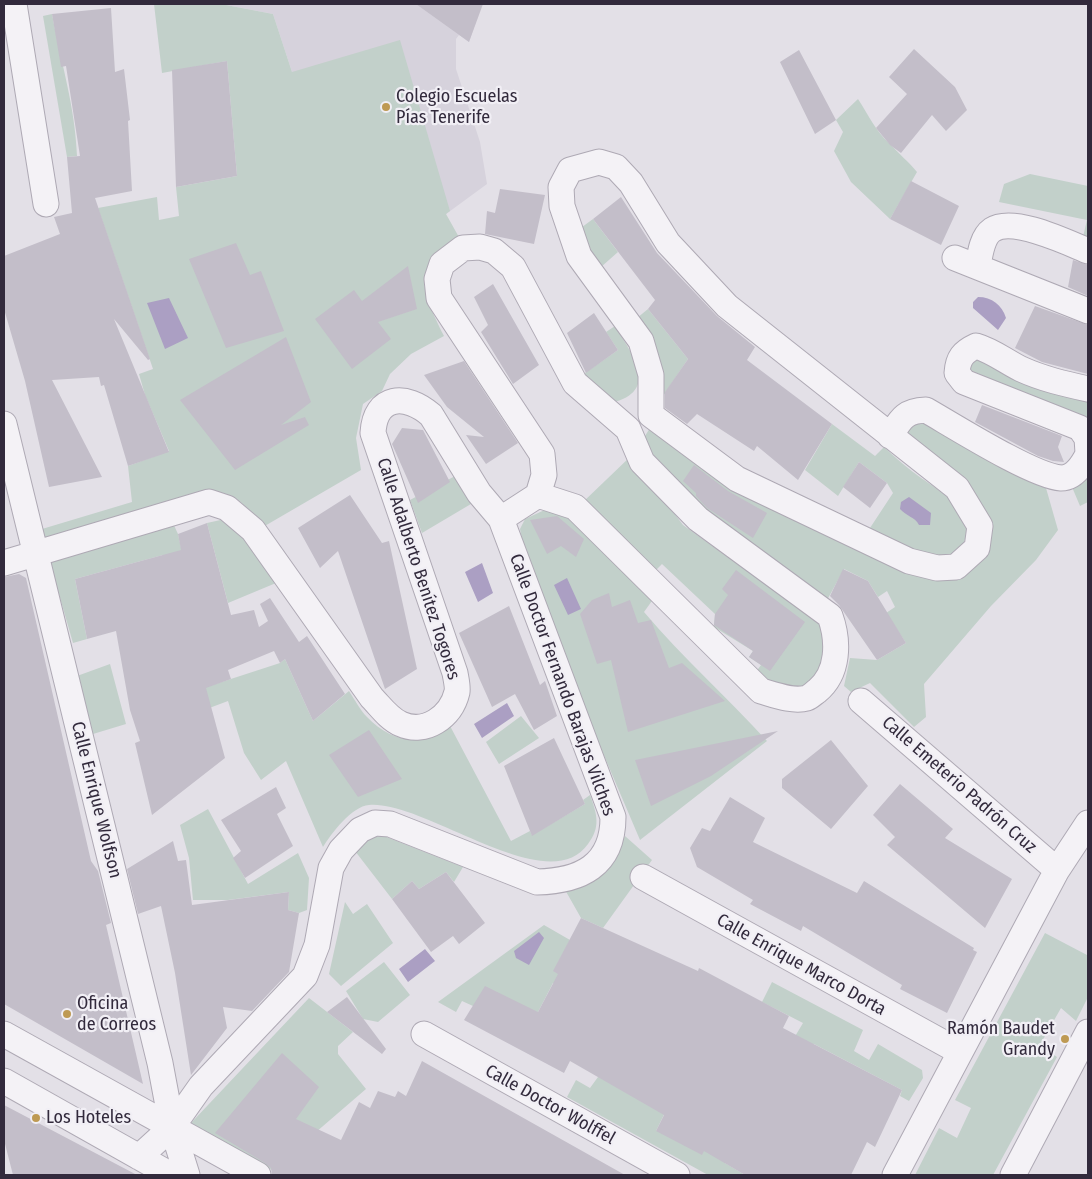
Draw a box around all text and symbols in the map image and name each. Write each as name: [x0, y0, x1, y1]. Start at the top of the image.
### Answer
place label: Colegio Escuelas Pías Tenerife: [396, 86, 517, 128]
marker: Colegio Escuelas Pías Tenerife: [380, 101, 392, 113]
street label: Calle Adalberto Benítez Togores: [372, 455, 464, 683]
street label: Calle Doctor Fernando Barajas Vilches: [504, 551, 620, 819]
street label: Calle Emeterio Padrón Cruz: [877, 712, 1041, 858]
street label: Calle Enrique Wolfson: [66, 720, 126, 880]
street label: Calle Enrique Marco Dorta: [713, 909, 889, 1021]
place label: Oficina de Correos: [77, 993, 156, 1036]
marker: Oficina de Correos: [61, 1008, 73, 1020]
place label: Ramón Baudet Grandy: [947, 1018, 1055, 1060]
marker: Ramón Baudet Grandy: [1059, 1033, 1071, 1045]
street label: Calle Doctor Wolffel: [481, 1060, 619, 1150]
place label: Los Hoteles: [46, 1107, 131, 1129]
marker: Los Hoteles: [30, 1112, 42, 1124]

